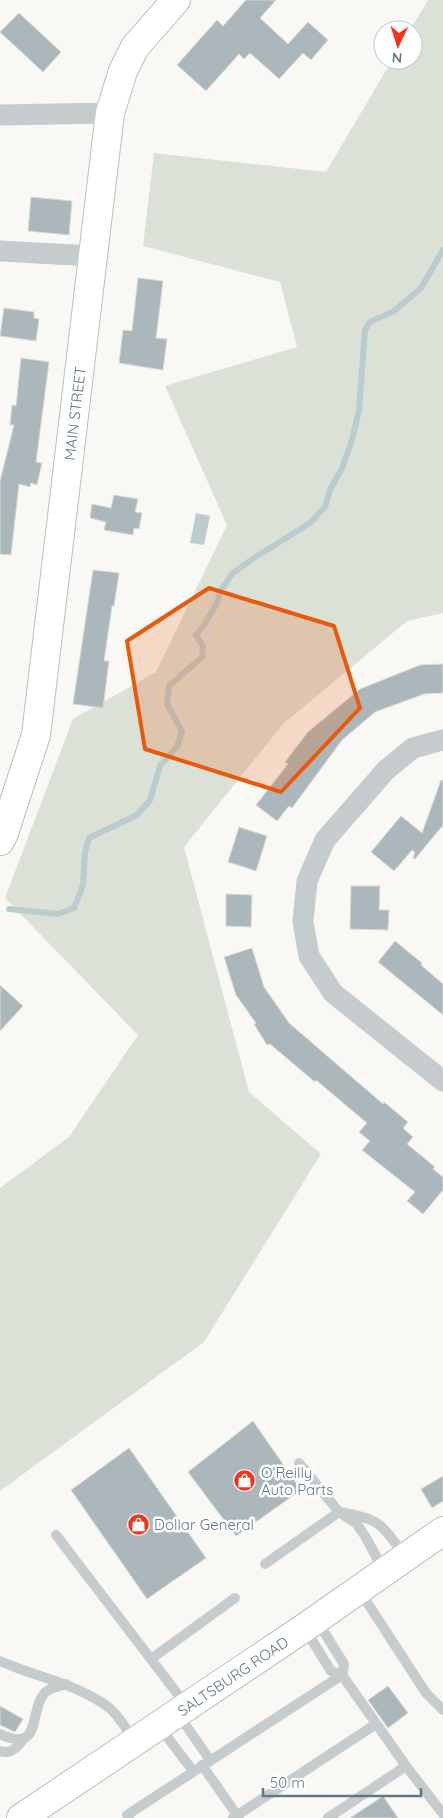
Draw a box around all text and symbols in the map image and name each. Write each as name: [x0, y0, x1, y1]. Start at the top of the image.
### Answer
north arrow: [373, 20, 423, 70]
text: N: [391, 49, 403, 67]
street label: MAIN STREET: [59, 365, 89, 461]
place label: O'Reilly Auto Parts: [261, 1463, 333, 1499]
shop icon: O'Reilly Auto Parts: [233, 1469, 257, 1493]
shop icon: Dollar General: [126, 1512, 150, 1536]
place label: Dollar General: [154, 1515, 254, 1534]
street label: SALTSBURG ROAD: [174, 1632, 292, 1720]
scale bar: [263, 1766, 420, 1798]
text: 50 m: [270, 1773, 305, 1792]

